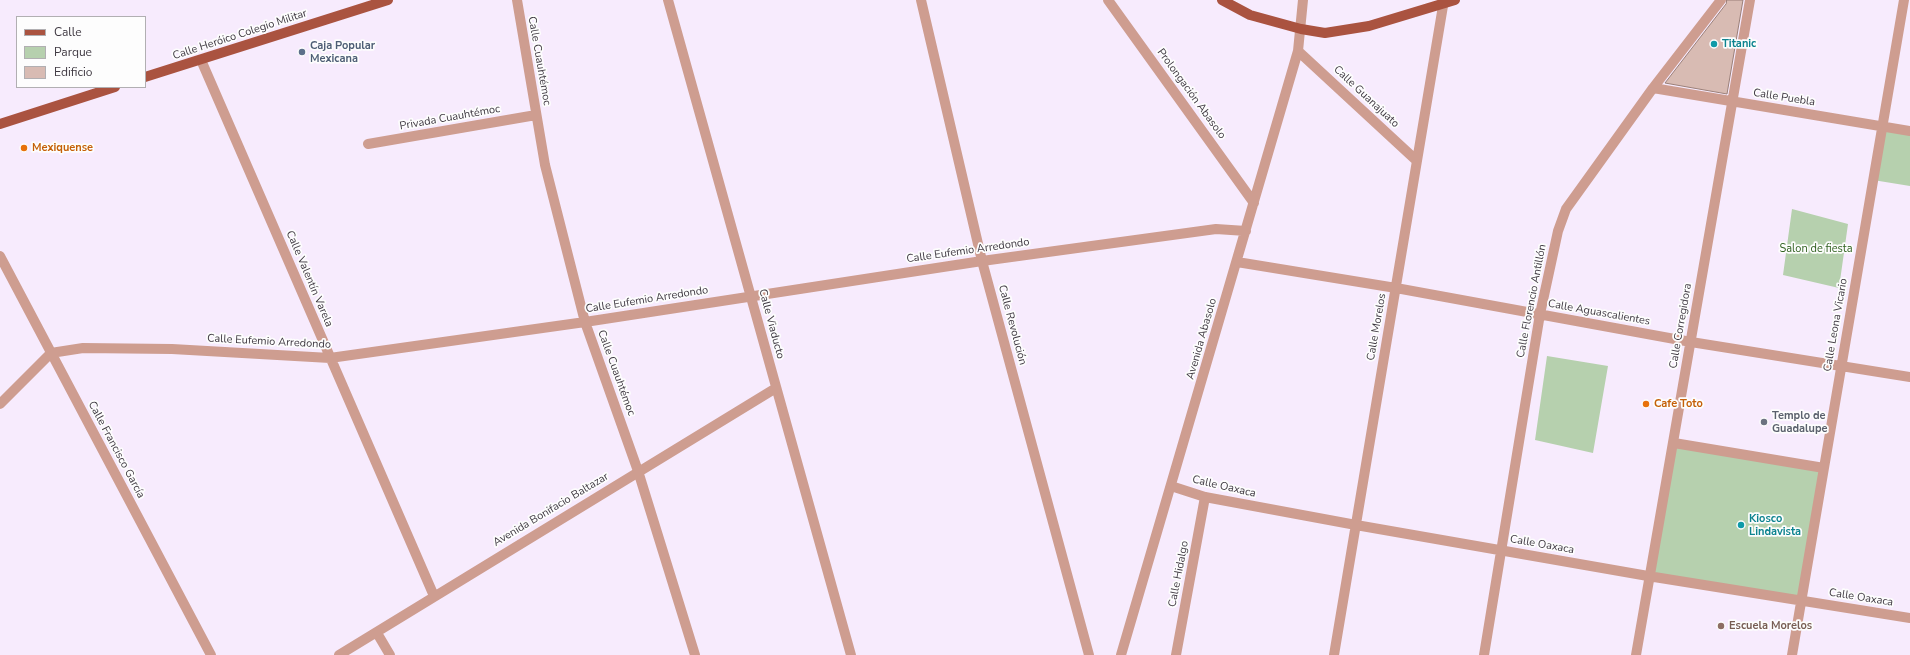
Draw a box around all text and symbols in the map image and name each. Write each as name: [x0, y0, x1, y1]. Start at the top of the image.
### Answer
street label: Calle Heróico Colegio Militar: [171, 7, 309, 63]
street label: Calle Cuauhtémoc: [525, 15, 553, 107]
legend: [16, 16, 146, 88]
text: Calle: [54, 24, 82, 40]
place label: Titanic: [1722, 37, 1756, 51]
place label: Caja Popular Mexicana: [310, 39, 375, 65]
marker: Titanic: [1709, 39, 1719, 49]
text: Parque: [54, 44, 92, 60]
street label: Prolongación Abasolo: [1154, 46, 1228, 142]
marker: Caja Popular Mexicana: [297, 47, 307, 57]
street label: Calle Guanajuato: [1331, 63, 1401, 131]
text: Edificio: [54, 64, 92, 80]
street label: Calle Puebla: [1752, 87, 1816, 109]
street label: Privada Cuauhtémoc: [399, 103, 501, 133]
place label: Mexiquense: [32, 141, 93, 155]
marker: Mexiquense: [19, 143, 29, 153]
street label: Calle Valentín Varela: [283, 229, 335, 329]
street label: Calle Eufemio Arredondo: [906, 236, 1030, 266]
park label: Salon de fiesta: [1780, 242, 1852, 256]
street label: Calle Florencio Antillón: [1514, 243, 1550, 359]
street label: Calle Leona Vicario: [1821, 277, 1851, 373]
street label: Calle Corregidora: [1667, 282, 1695, 370]
street label: Calle Eufemio Arredondo: [585, 284, 709, 316]
street label: Calle Revolución: [995, 284, 1029, 366]
street label: Calle Viaducto: [755, 288, 787, 360]
street label: Calle Morelos: [1365, 292, 1389, 362]
street label: Avenida Abasolo: [1184, 297, 1220, 381]
street label: Calle Aguascalientes: [1547, 298, 1651, 328]
street label: Calle Cuauhtémoc: [594, 328, 638, 418]
street label: Calle Eufemio Arredondo: [207, 332, 331, 352]
place label: Cafe Toto: [1654, 397, 1703, 411]
street label: Calle Francisco García: [85, 399, 147, 501]
marker: Cafe Toto: [1641, 399, 1651, 409]
place label: Templo de Guadalupe: [1772, 409, 1828, 435]
marker: Templo de Guadalupe: [1759, 417, 1769, 427]
street label: Avenida Bonifacio Baltazar: [491, 470, 611, 550]
street label: Calle Oaxaca: [1191, 473, 1257, 501]
place label: Kiosco Lindavista: [1749, 512, 1801, 538]
marker: Kiosco Lindavista: [1736, 520, 1746, 530]
street label: Calle Oaxaca: [1509, 533, 1575, 557]
street label: Calle Hidalgo: [1166, 540, 1192, 608]
street label: Calle Oaxaca: [1828, 586, 1894, 610]
place label: Escuela Morelos: [1729, 619, 1812, 633]
marker: Escuela Morelos: [1716, 621, 1726, 631]

